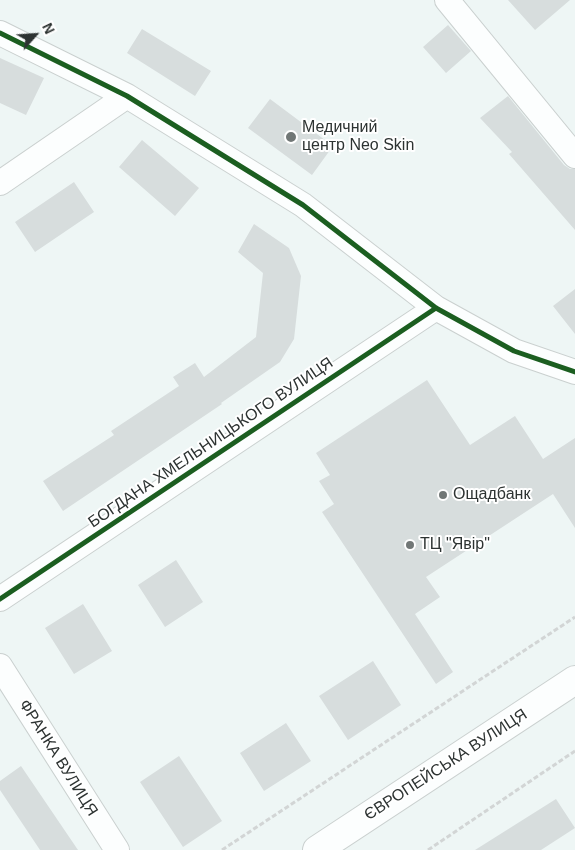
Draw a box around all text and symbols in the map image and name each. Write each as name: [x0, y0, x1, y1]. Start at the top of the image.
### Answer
north arrow: [10, 10, 60, 60]
text: N: [39, 20, 58, 36]
place label: Медичний центр Neo Skin: [302, 118, 414, 156]
marker: Медичний центр Neo Skin: [284, 130, 298, 144]
street label: БОГДАНА ХМЕЛЬНИЦЬКОГО ВУЛИЦЯ: [85, 354, 337, 532]
place label: Ощадбанк: [453, 485, 530, 505]
marker: Ощадбанк: [437, 489, 449, 501]
place label: ТЦ "Явір": [420, 535, 490, 555]
marker: ТЦ "Явір": [404, 539, 416, 551]
street label: ФРАНКА ВУЛИЦЯ: [14, 696, 102, 820]
street label: ЄВРОПЕЙСЬКА ВУЛИЦЯ: [361, 705, 531, 825]

